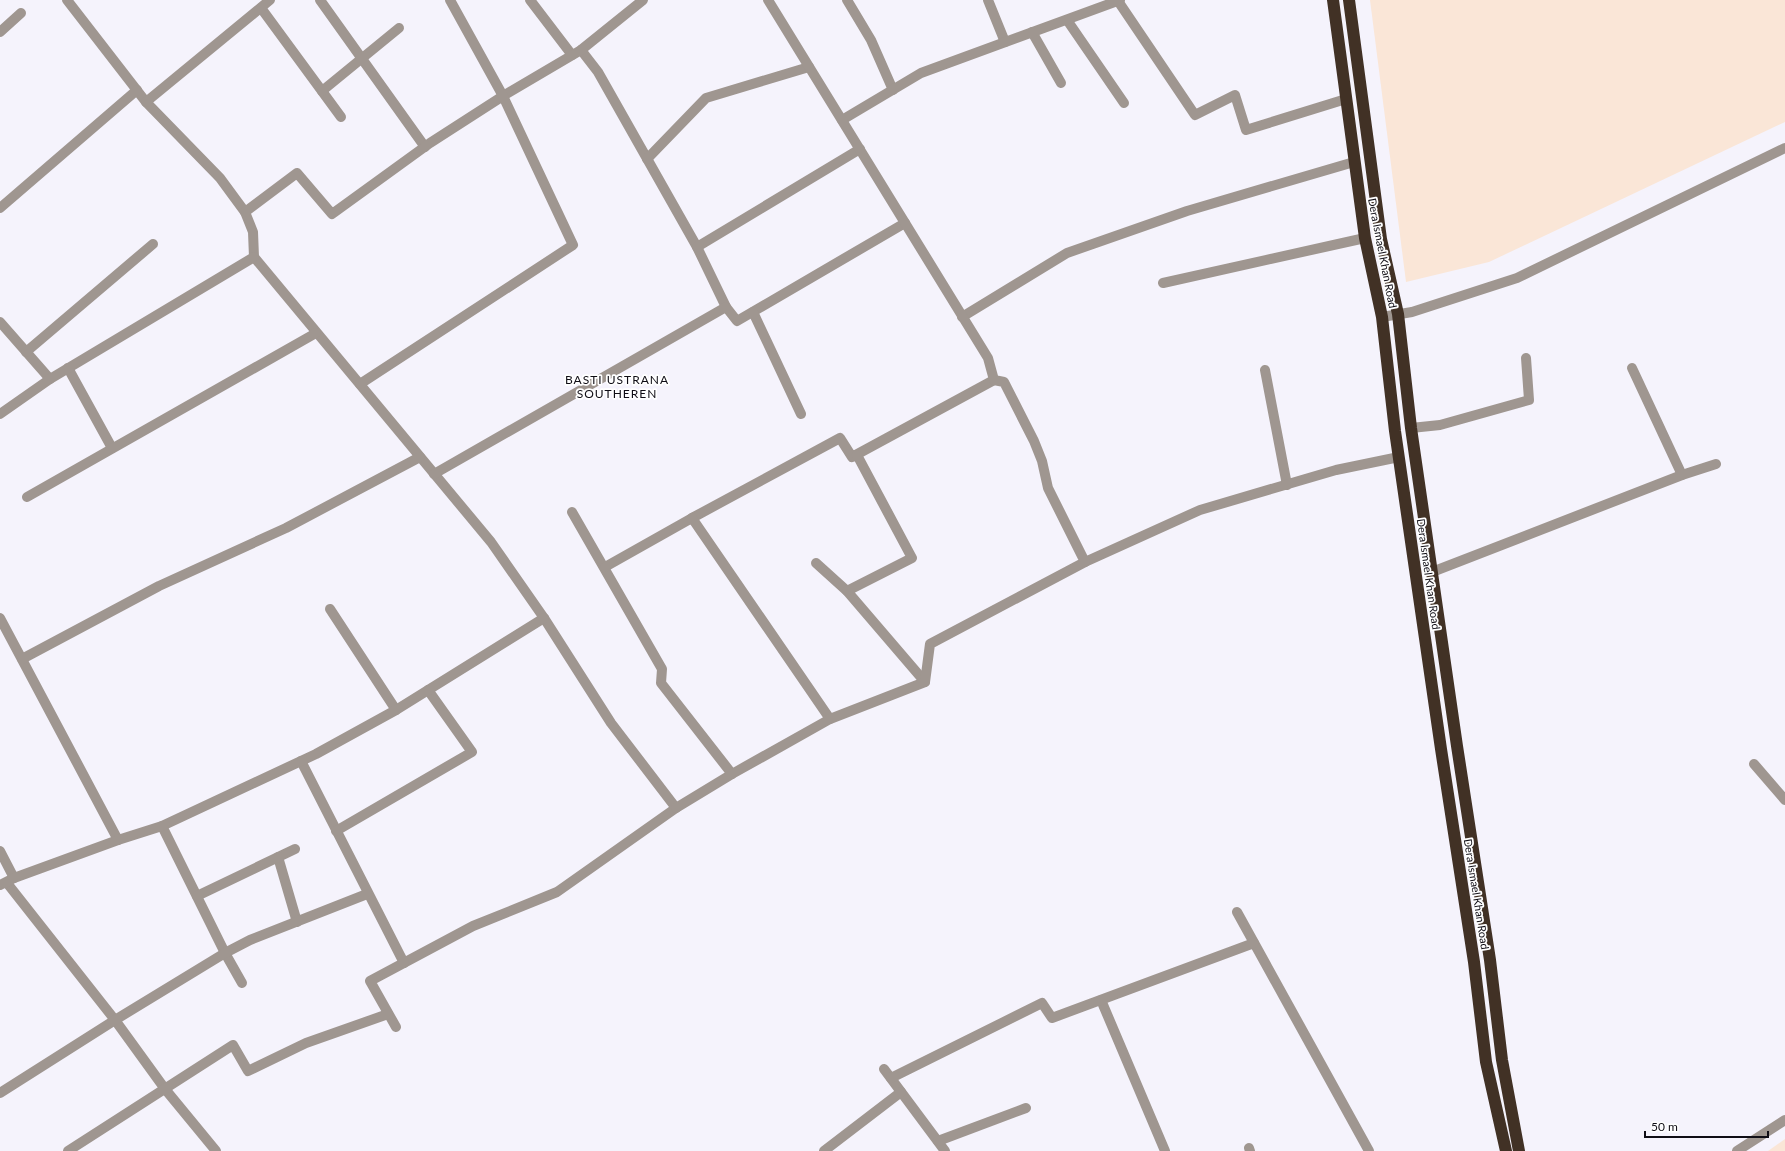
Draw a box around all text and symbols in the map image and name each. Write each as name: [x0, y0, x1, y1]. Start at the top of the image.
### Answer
street label: Dera Ismael Khan Road: [1366, 197, 1400, 309]
district label: BASTI USTRANA SOUTHEREN: [565, 372, 669, 401]
street label: Dera Ismael Khan Road: [1415, 518, 1443, 630]
street label: Dera Ismael Khan Road: [1462, 838, 1492, 950]
scale bar: [1645, 1113, 1768, 1139]
text: 50 m: [1651, 1119, 1678, 1134]

